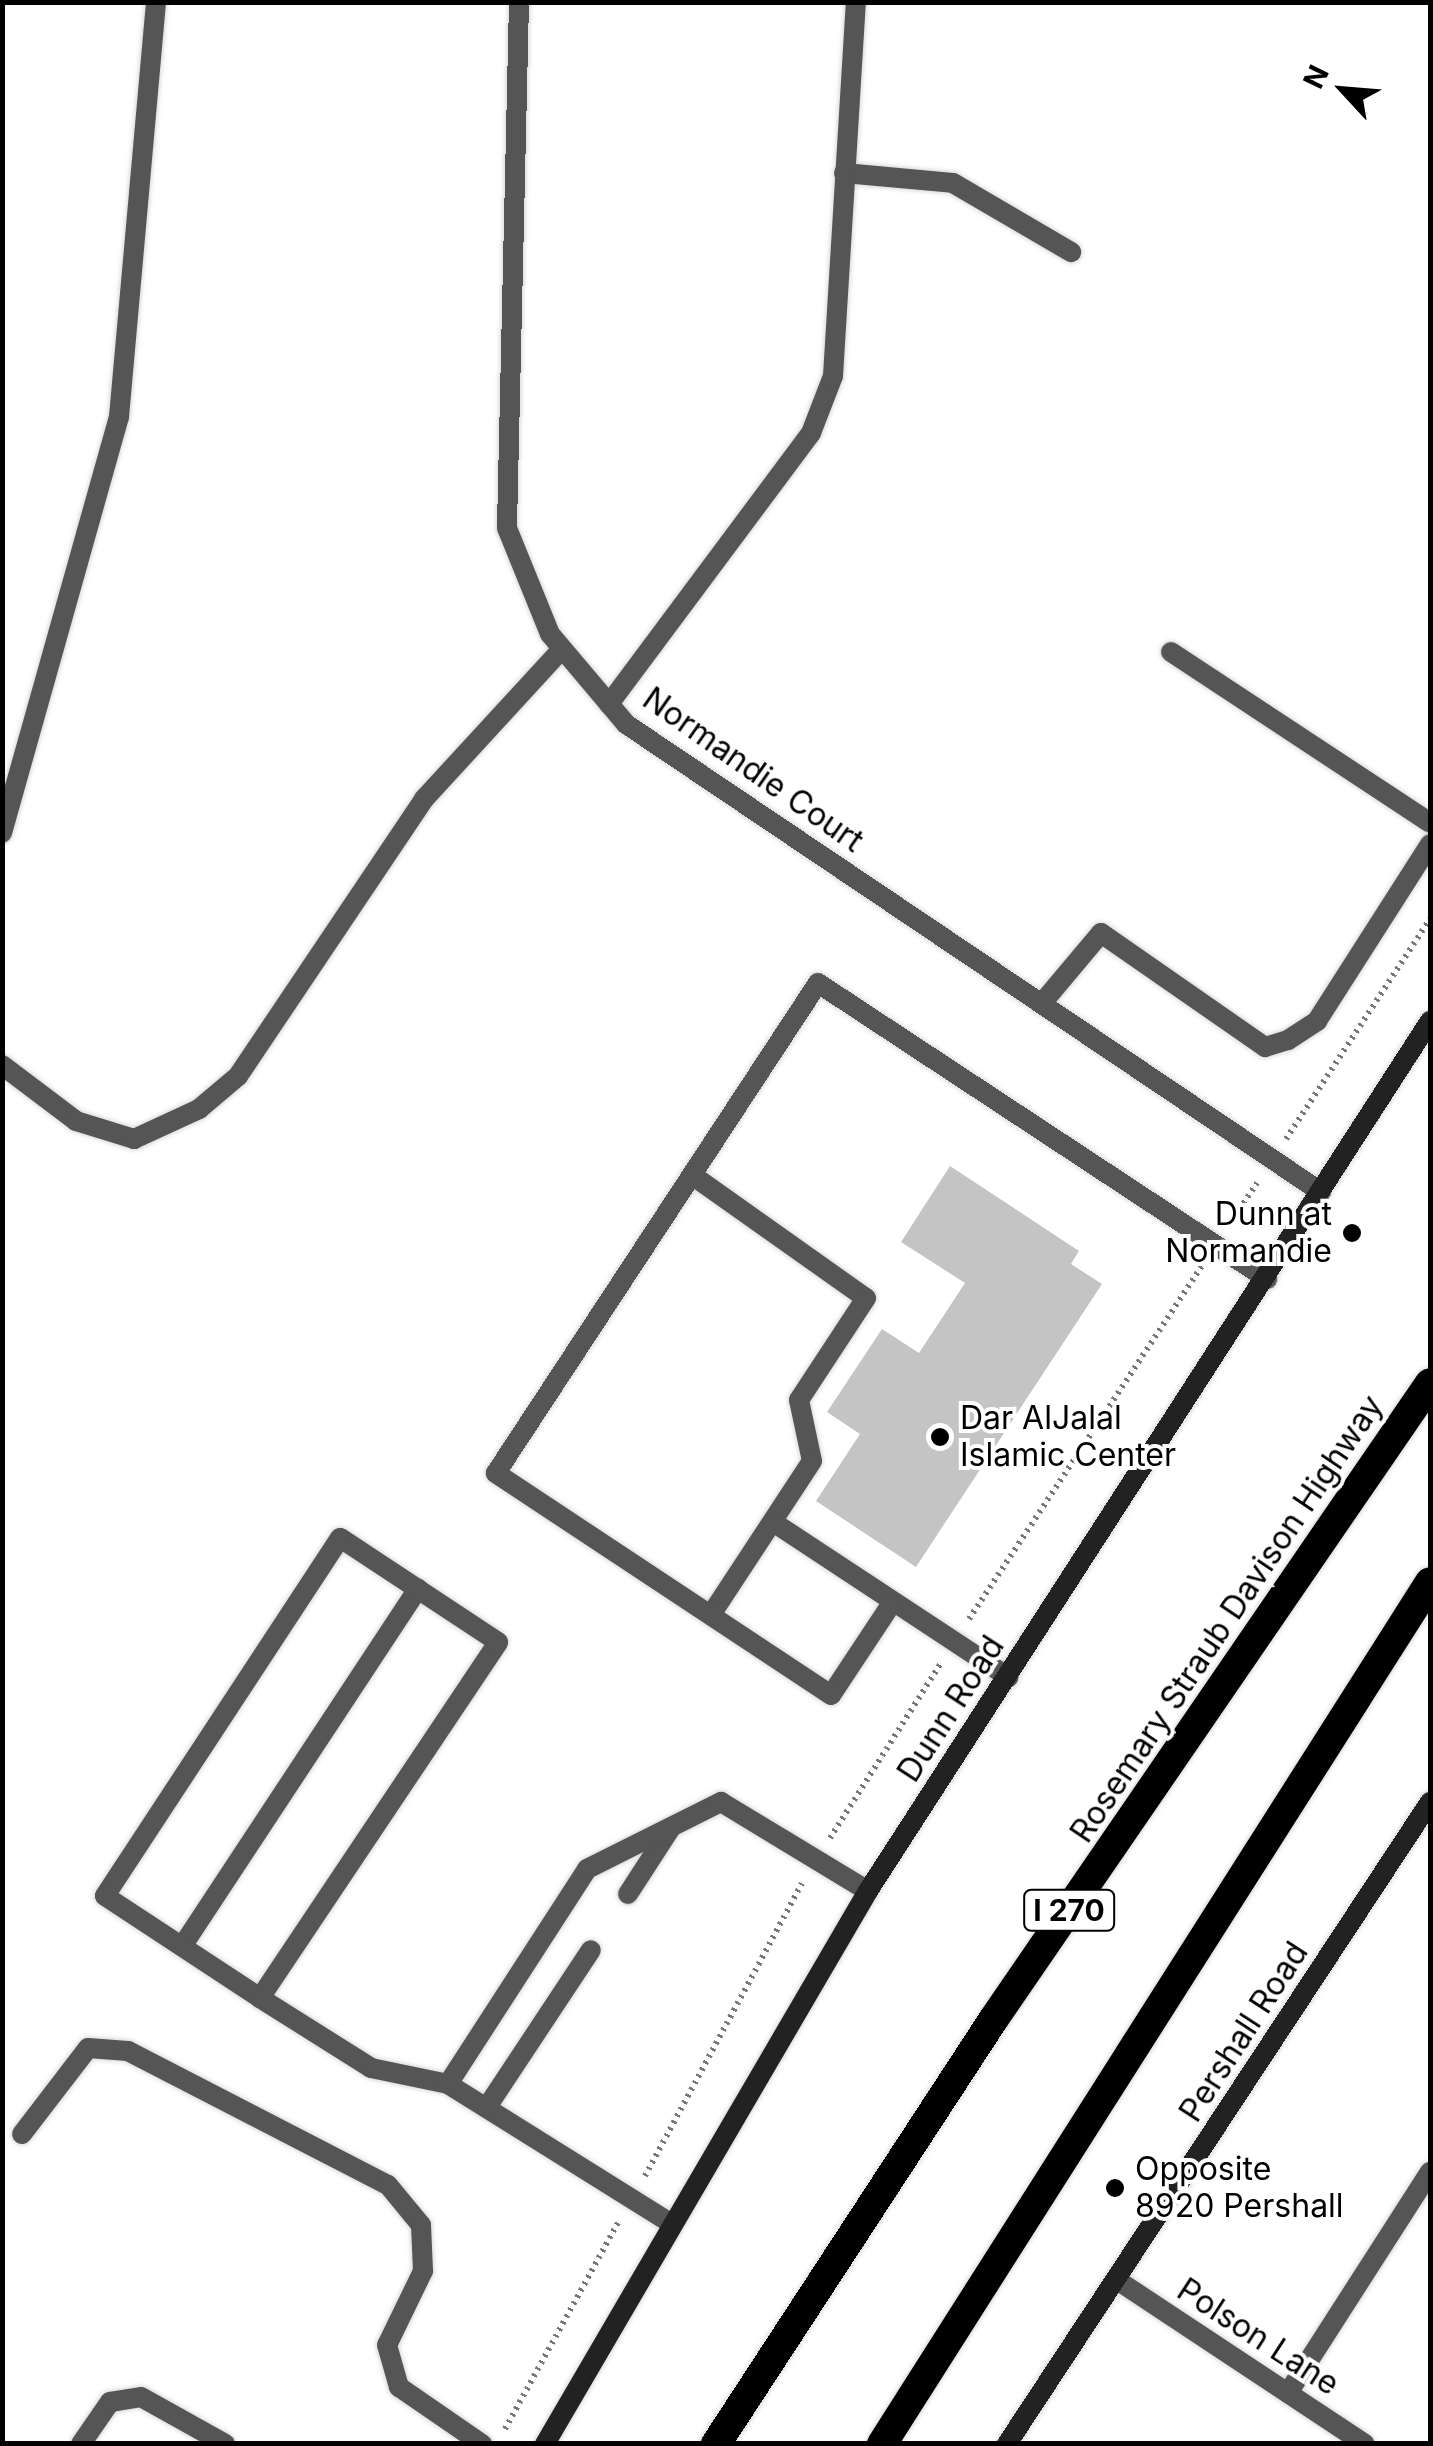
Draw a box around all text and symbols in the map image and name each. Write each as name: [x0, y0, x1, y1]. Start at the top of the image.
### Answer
north arrow: [1293, 40, 1393, 140]
text: N: [1296, 60, 1336, 94]
street label: Normandie Court: [635, 680, 871, 860]
place label: Dunn at Normandie: [1165, 1196, 1332, 1271]
marker: Dunn at Normandie: [1341, 1222, 1363, 1244]
street label: Rosemary Straub Davison Highway: [1063, 1388, 1391, 1850]
place label: Dar AlJalal Islamic Center: [960, 1400, 1176, 1475]
marker: Dar AlJalal Islamic Center: [929, 1426, 951, 1448]
street label: Dunn Road: [890, 1629, 1012, 1789]
road number: I 270: [1022, 1885, 1116, 1935]
street label: Pershall Road: [1172, 1935, 1316, 2129]
place label: Opposite 8920 Pershall: [1135, 2151, 1344, 2226]
marker: Opposite 8920 Pershall: [1104, 2177, 1126, 2199]
street label: Polson Lane: [1170, 2271, 1346, 2403]

